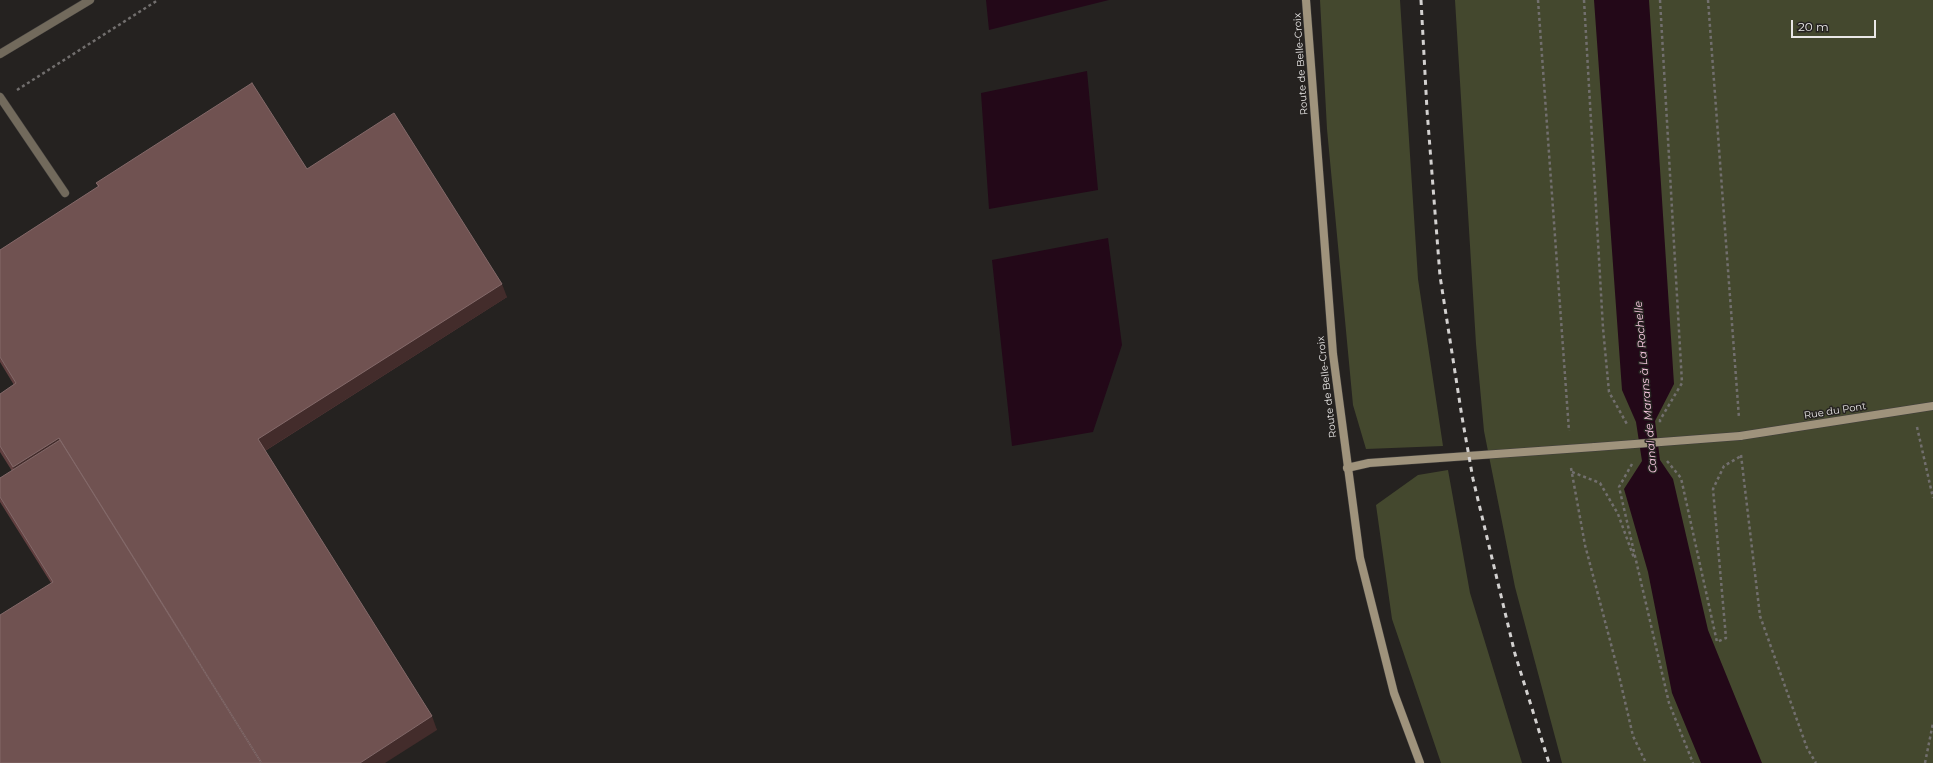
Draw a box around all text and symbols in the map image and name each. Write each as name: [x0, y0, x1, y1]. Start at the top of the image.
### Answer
street label: Route de Belle-Croix: [1291, 12, 1311, 116]
scale bar: [1793, 12, 1878, 38]
text: 20 m: [1798, 19, 1829, 34]
water label: Canal de Marans à La Rochelle: [1632, 300, 1660, 474]
street label: Route de Belle-Croix: [1315, 335, 1339, 439]
street label: Rue du Pont: [1803, 400, 1867, 422]

